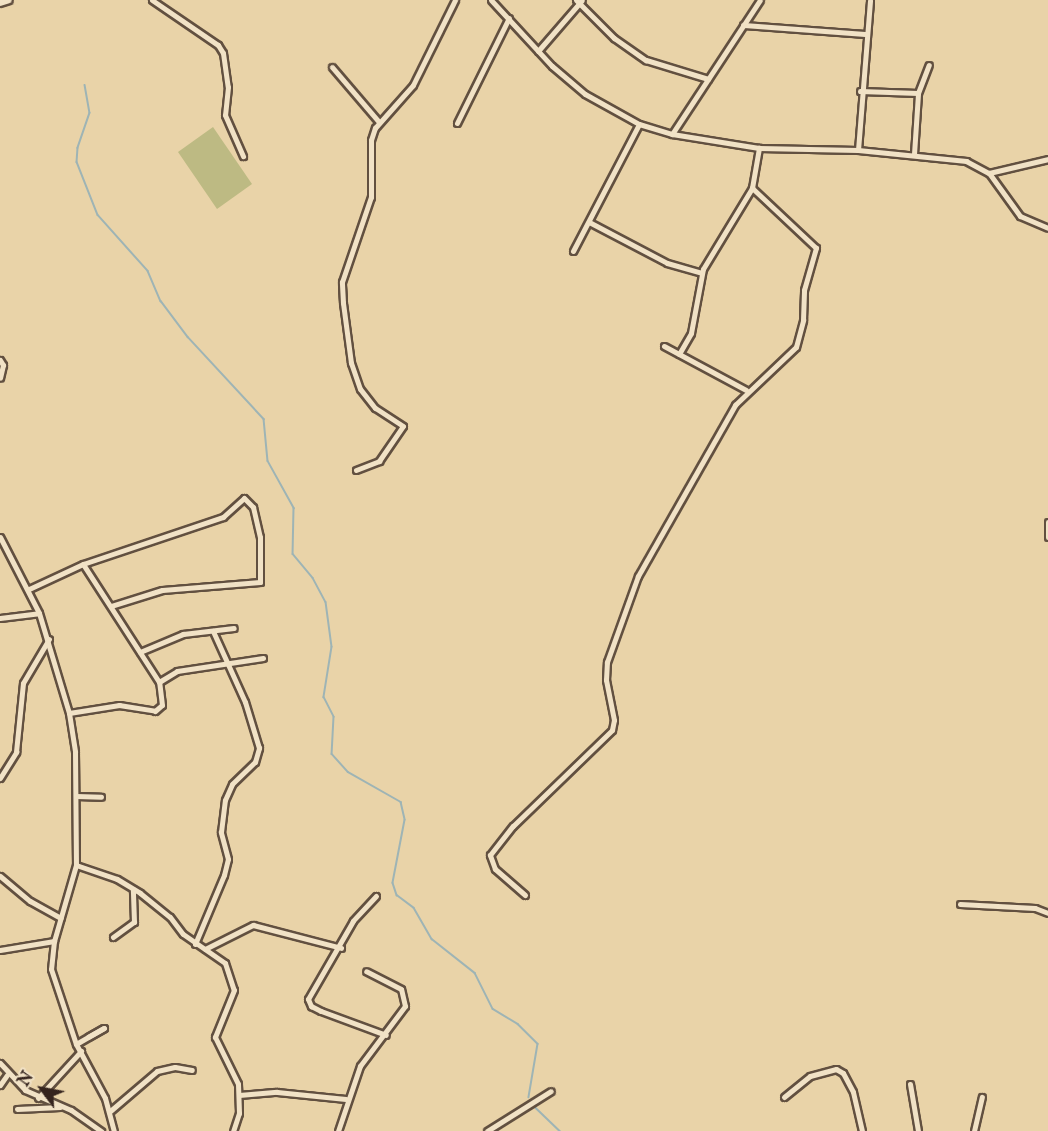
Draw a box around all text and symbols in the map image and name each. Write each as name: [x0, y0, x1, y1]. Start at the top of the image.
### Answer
north arrow: [12, 1059, 72, 1119]
text: N: [15, 1068, 39, 1091]

